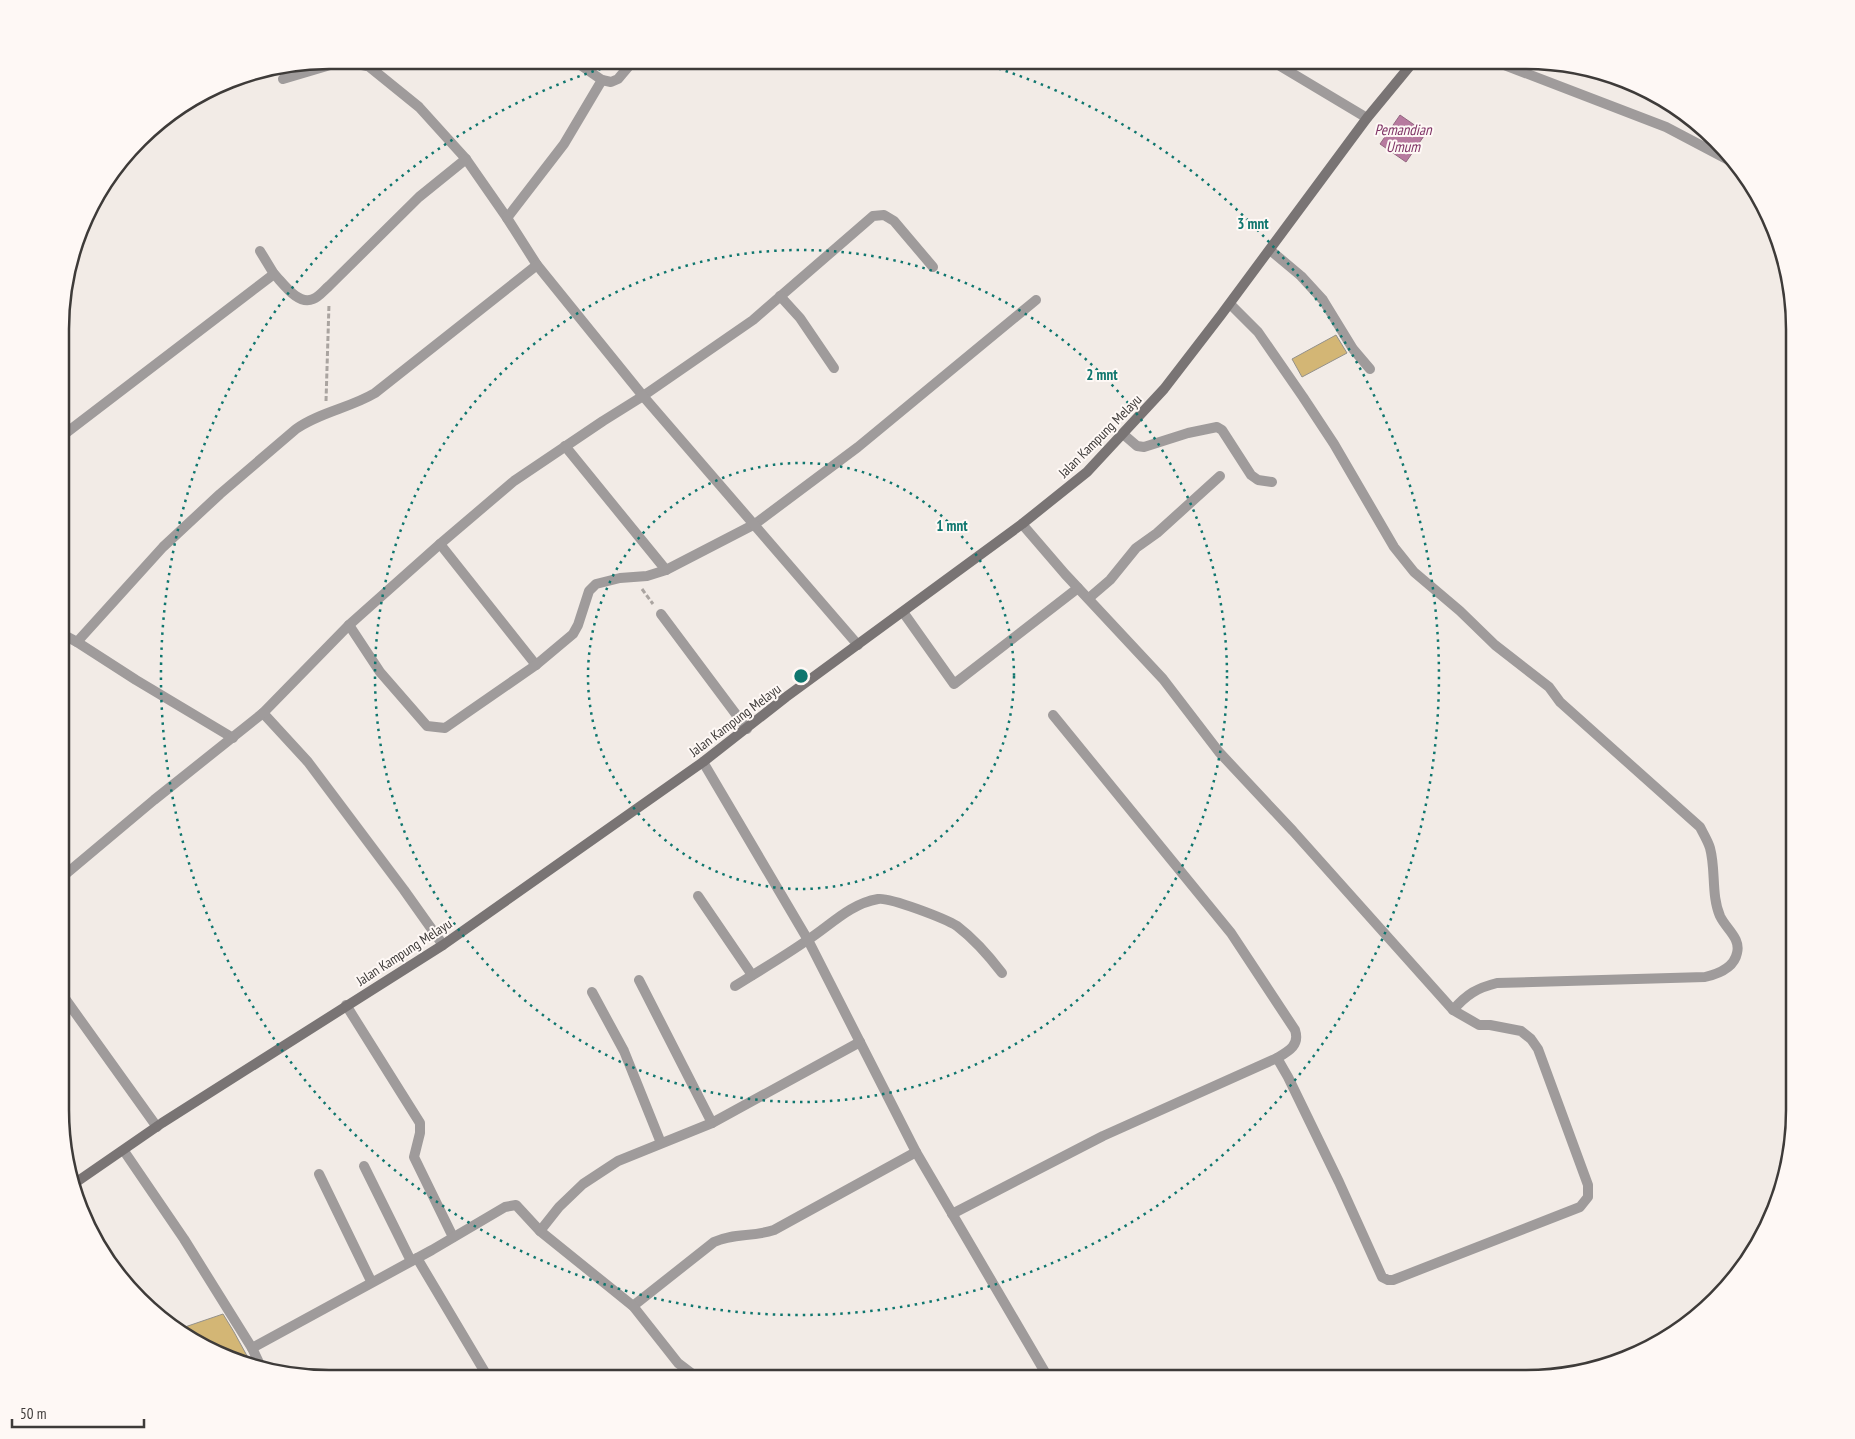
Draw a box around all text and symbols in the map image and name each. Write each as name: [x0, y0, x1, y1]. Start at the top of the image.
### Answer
water label: Pemandian Umum: [1374, 120, 1433, 156]
text: 3 mnt: [1237, 214, 1269, 233]
text: 2 mnt: [1086, 365, 1118, 384]
street label: Jalan Kampung Melayu: [1054, 391, 1145, 482]
text: 1 mnt: [936, 516, 968, 535]
centre of rings: [792, 667, 810, 685]
street label: Jalan Kampung Melayu: [685, 680, 785, 761]
street label: Jalan Kampung Melayu: [352, 914, 455, 990]
scale bar: [12, 1396, 145, 1428]
text: 50 m: [20, 1404, 46, 1423]

